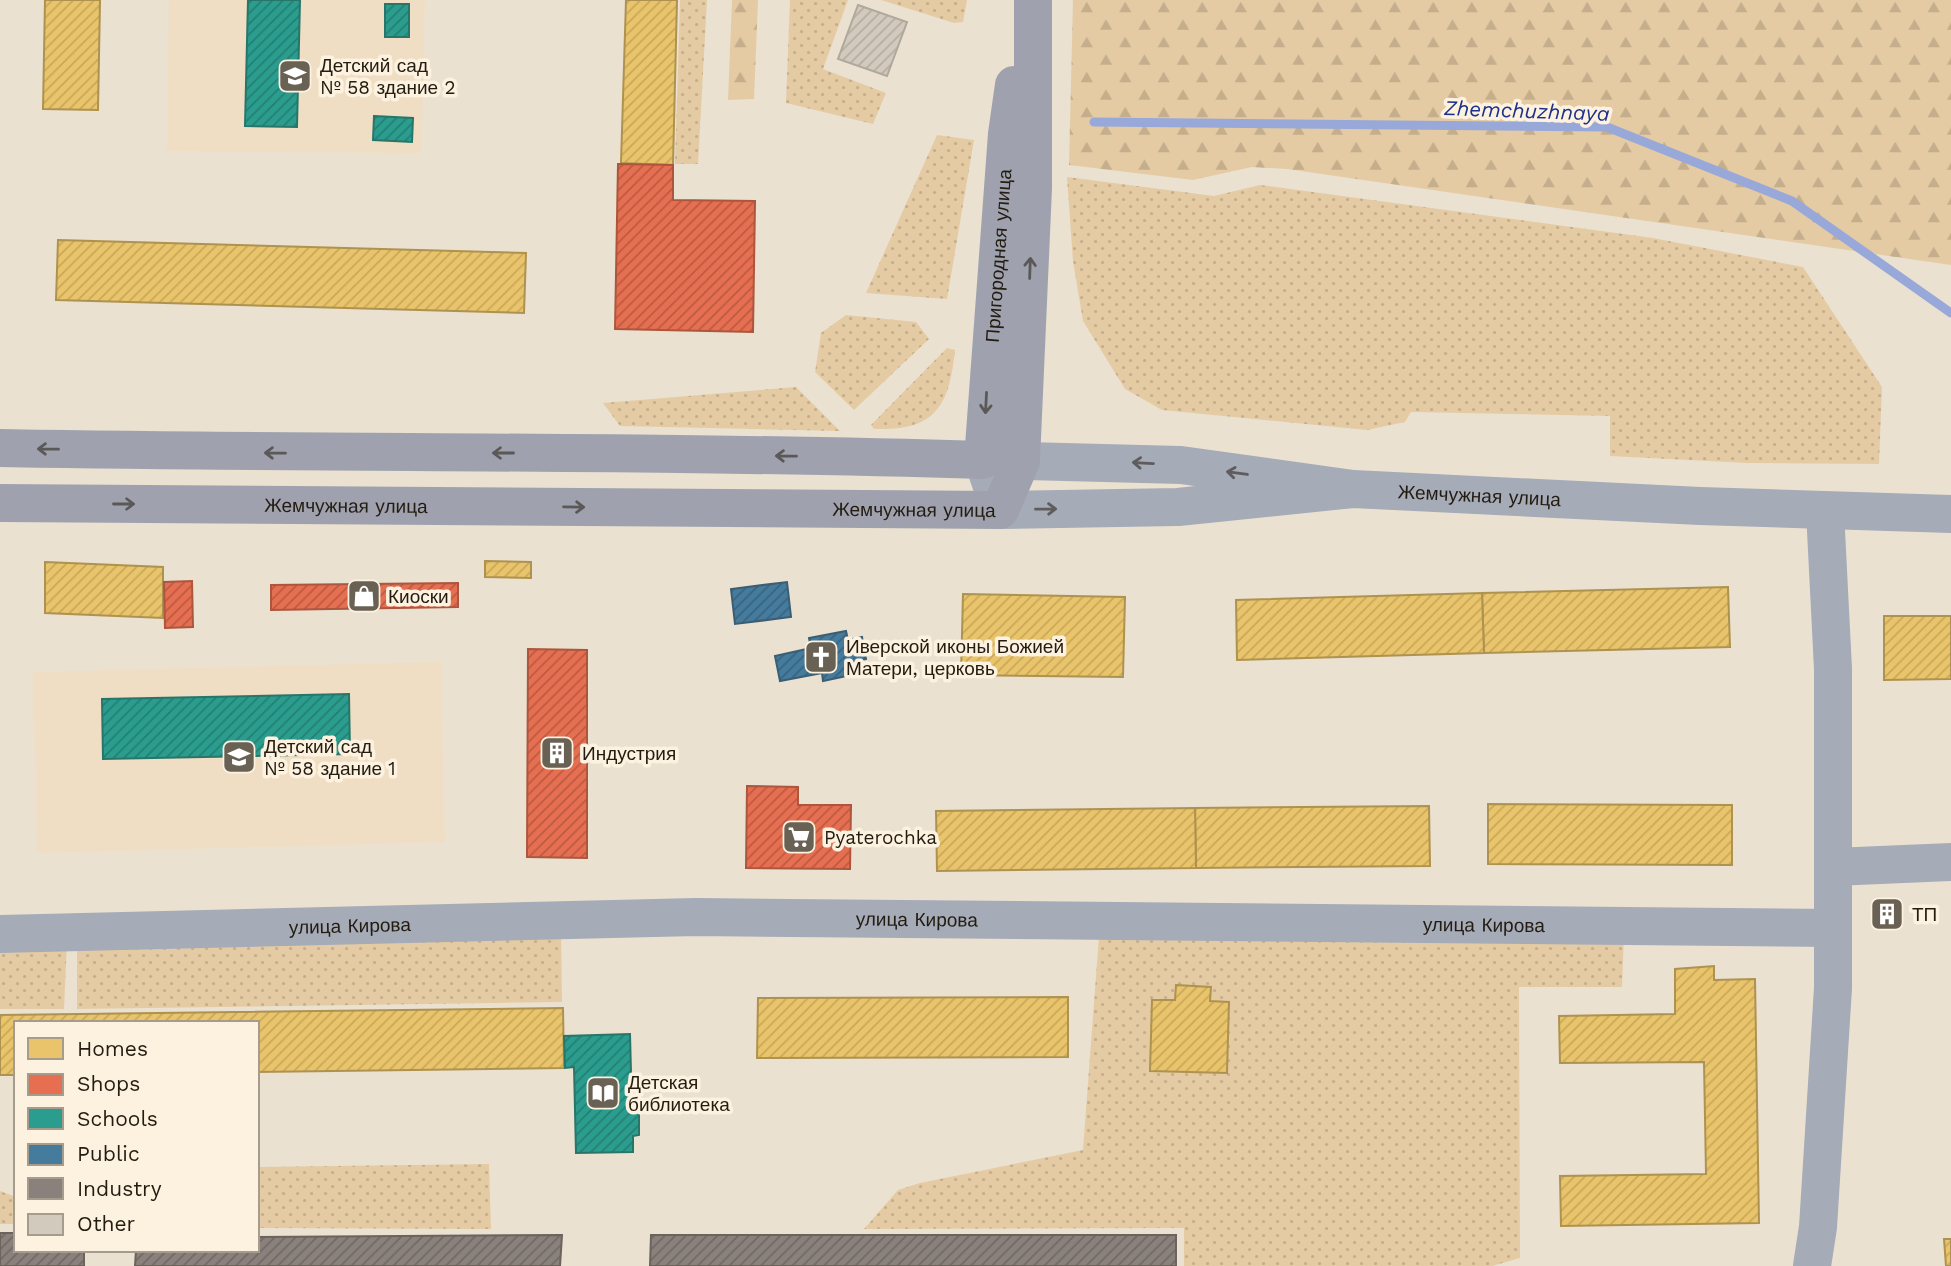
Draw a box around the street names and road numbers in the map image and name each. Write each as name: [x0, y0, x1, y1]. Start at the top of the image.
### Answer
street label: Пригородная улица: [981, 168, 1016, 343]
street label: Жемчужная улица: [1397, 480, 1562, 511]
street label: Жемчужная улица: [264, 494, 428, 518]
street label: Жемчужная улица: [832, 498, 996, 522]
street label: улица Кирова: [856, 908, 978, 932]
street label: улица Кирова: [289, 913, 412, 939]
street label: улица Кирова: [1423, 913, 1545, 937]

